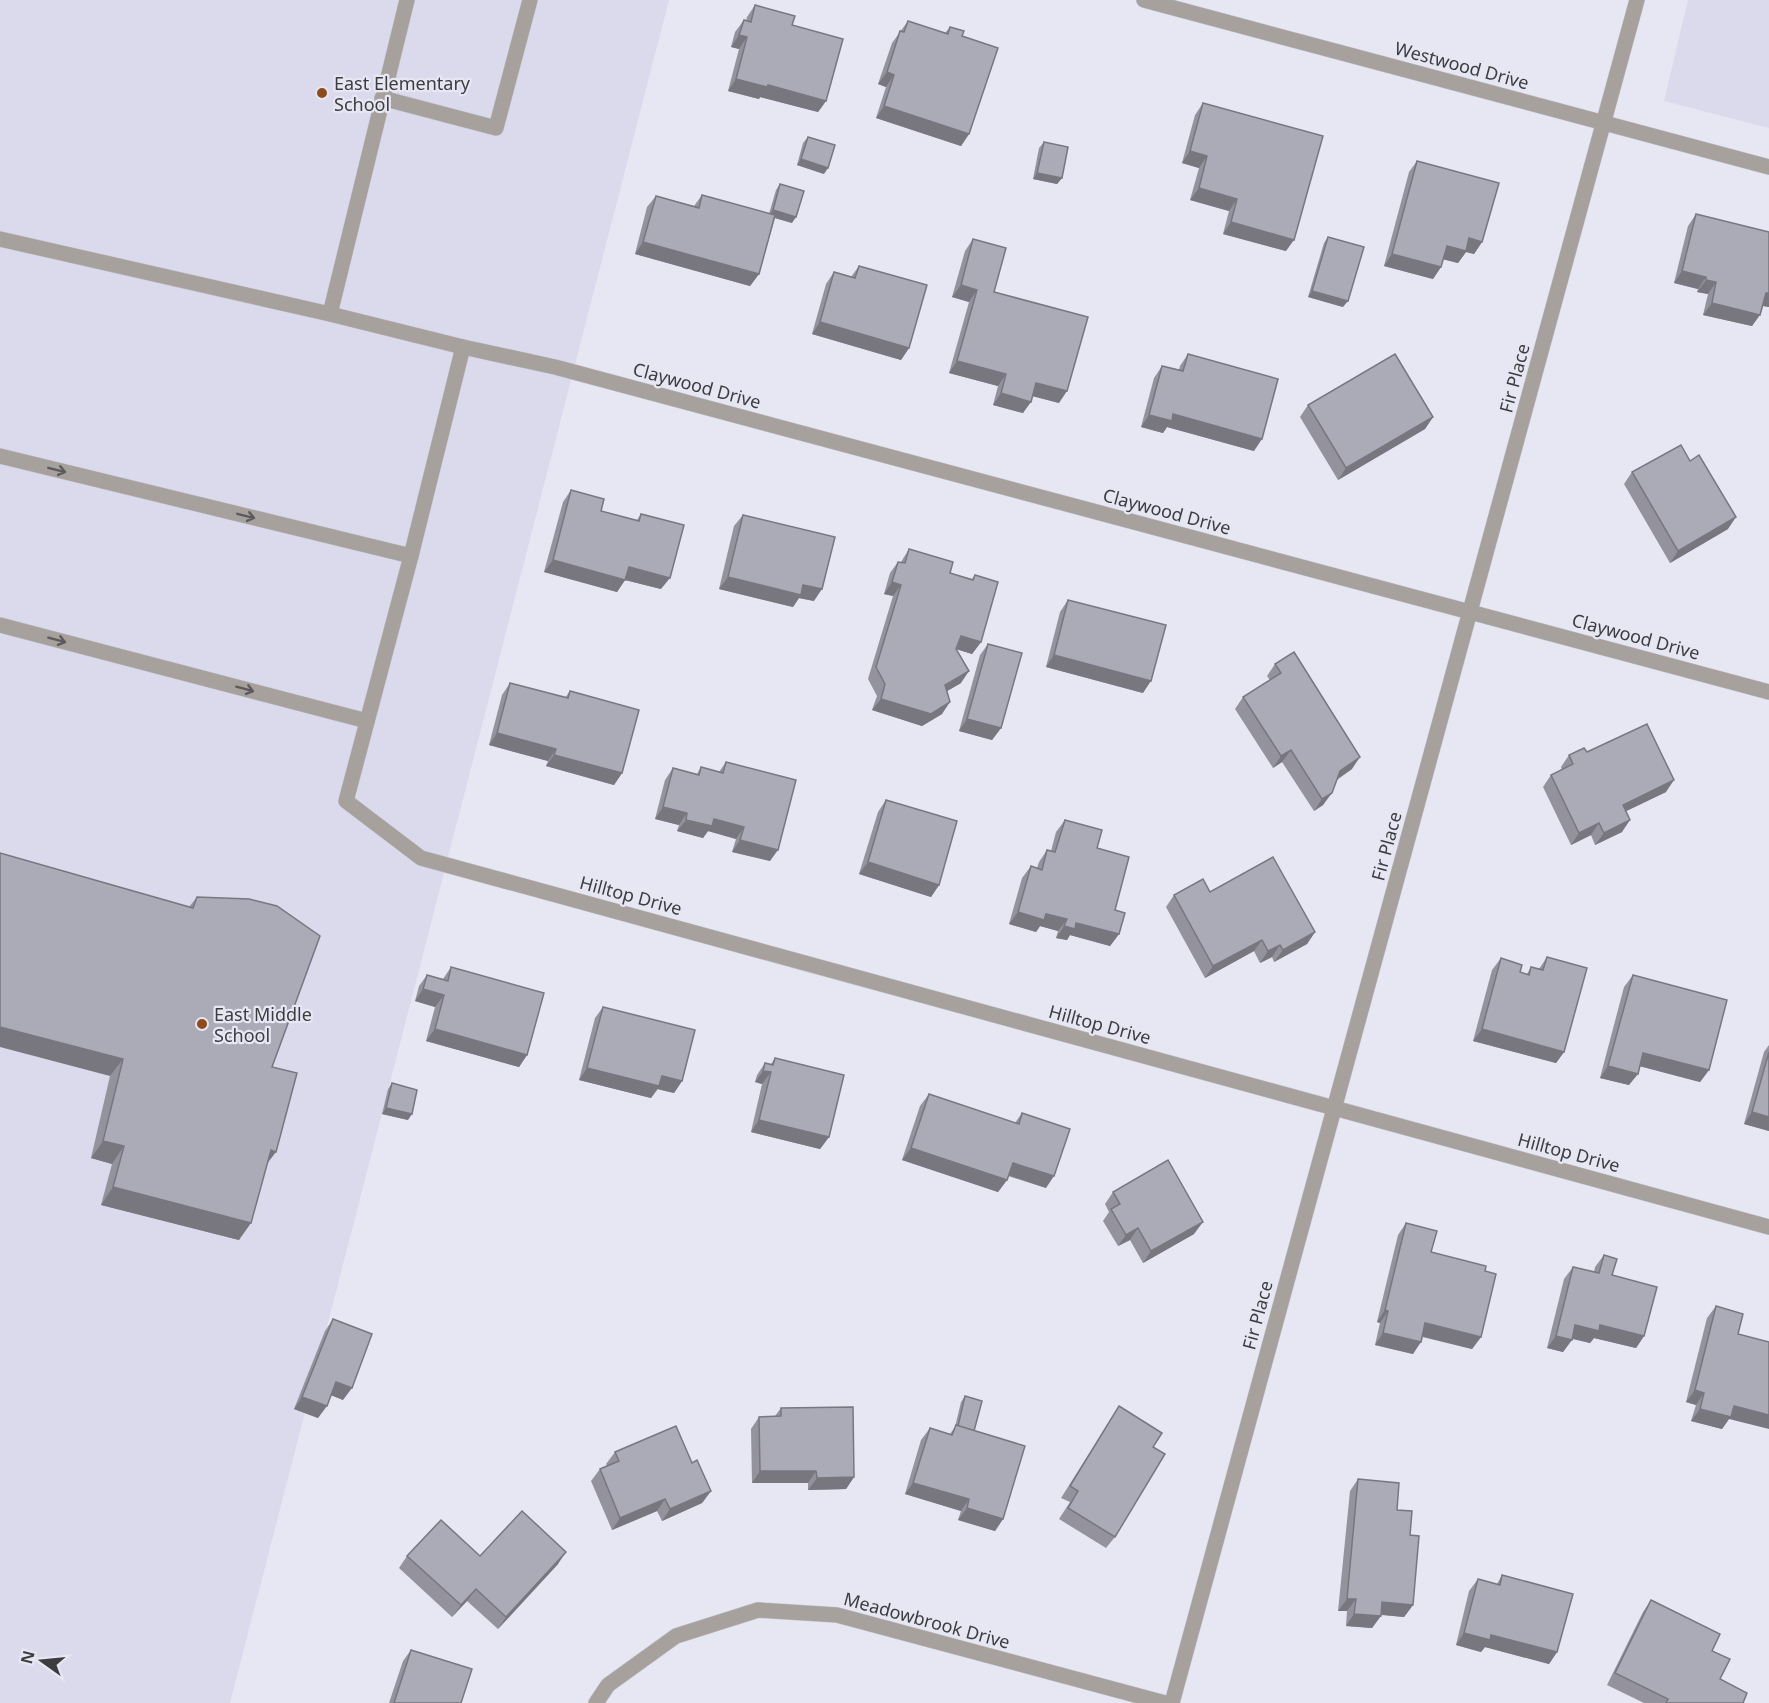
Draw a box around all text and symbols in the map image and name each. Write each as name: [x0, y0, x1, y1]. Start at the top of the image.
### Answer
street label: Westwood Drive: [1392, 36, 1532, 94]
place label: East Elementary School: [334, 71, 471, 116]
marker: East Elementary School: [315, 86, 329, 100]
street label: Fir Place: [1493, 341, 1535, 415]
street label: Claywood Drive: [630, 356, 764, 414]
one-way arrow: [47, 464, 66, 476]
street label: Claywood Drive: [1100, 482, 1234, 540]
one-way arrow: [236, 511, 255, 523]
street label: Claywood Drive: [1569, 607, 1703, 665]
one-way arrow: [47, 634, 66, 646]
one-way arrow: [235, 684, 254, 695]
street label: Fir Place: [1365, 809, 1407, 883]
street label: Hilltop Drive: [577, 870, 685, 920]
street label: Hilltop Drive: [1046, 999, 1154, 1049]
place label: East Middle School: [214, 1002, 312, 1047]
marker: East Middle School: [195, 1017, 209, 1031]
street label: Hilltop Drive: [1515, 1127, 1623, 1177]
street label: Fir Place: [1236, 1278, 1278, 1352]
street label: Meadowbrook Drive: [841, 1586, 1013, 1654]
north arrow: [12, 1631, 72, 1691]
text: N: [15, 1648, 40, 1666]

